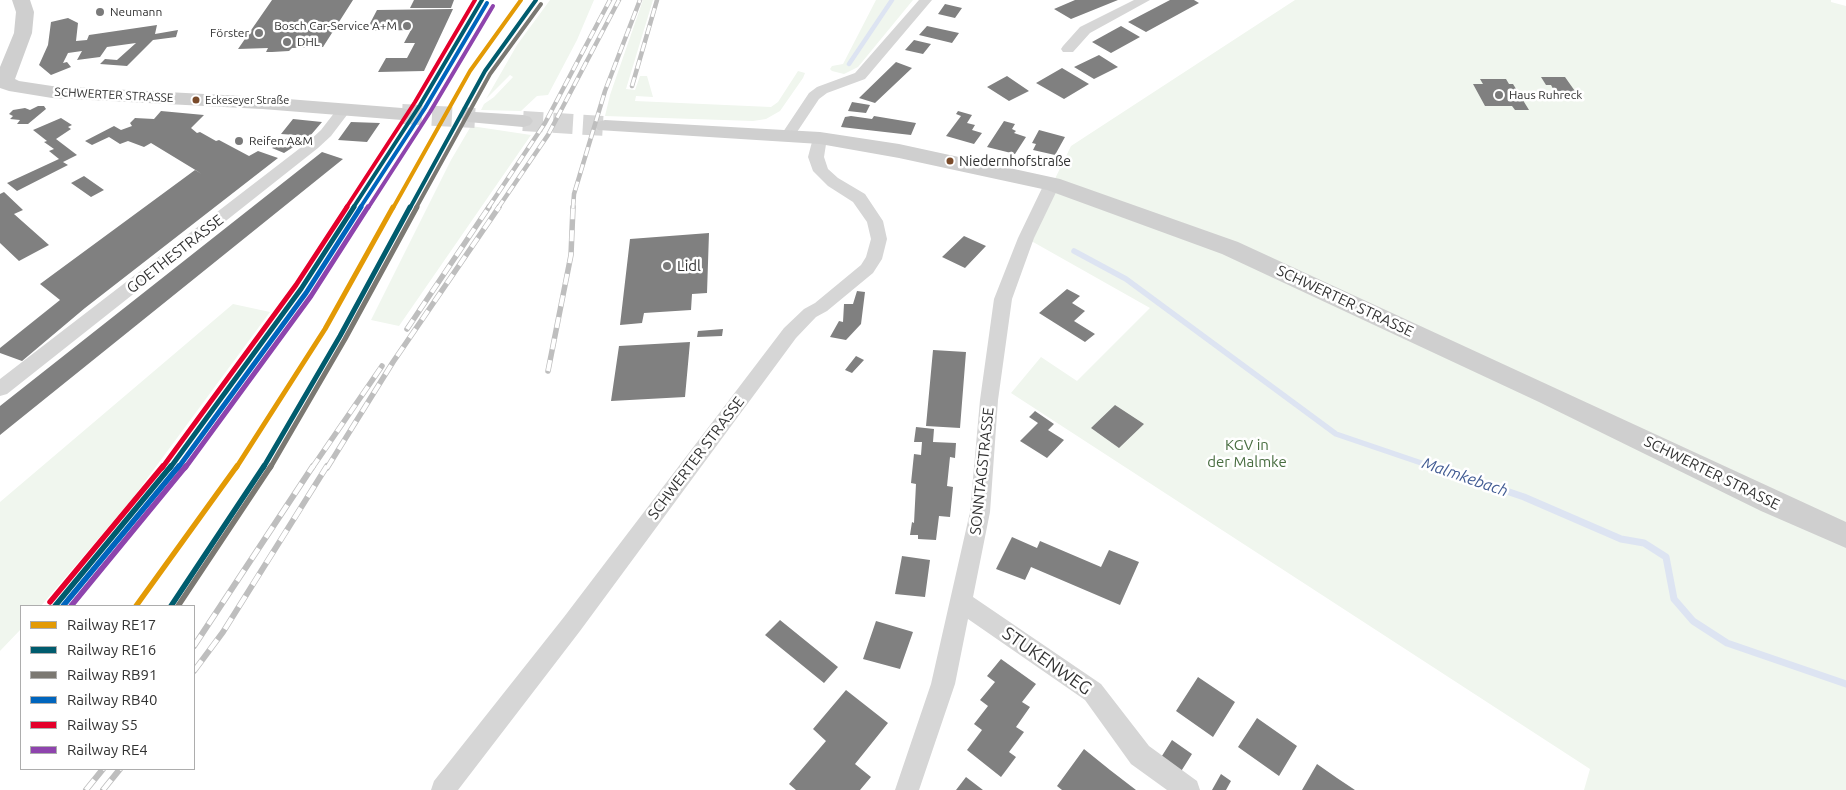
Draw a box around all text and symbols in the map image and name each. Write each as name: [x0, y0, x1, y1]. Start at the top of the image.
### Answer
place label: Neumann: [110, 5, 162, 19]
marker: Neumann: [94, 6, 106, 18]
place label: Bosch Car-Service A+M: [274, 19, 397, 33]
marker: Bosch Car-Service A+M: [401, 20, 413, 32]
place label: Förster: [210, 26, 249, 40]
marker: Förster: [253, 27, 265, 39]
place label: DHL: [297, 35, 320, 49]
marker: DHL: [281, 36, 293, 48]
street label: SCHWERTER STRASSE: [54, 85, 174, 105]
place label: Haus Ruhreck: [1509, 88, 1582, 102]
marker: Haus Ruhreck: [1493, 89, 1505, 101]
place label: Eckeseyer Straße: [205, 93, 289, 107]
marker: Eckeseyer Straße: [191, 95, 201, 105]
place label: Reifen A&M: [249, 134, 313, 148]
marker: Reifen A&M: [233, 135, 245, 147]
place label: Niedernhofstraße: [959, 153, 1071, 169]
marker: Niedernhofstraße: [945, 156, 955, 166]
street label: GOETHESTRASSE: [123, 211, 227, 297]
place label: Lidl: [677, 257, 701, 275]
marker: Lidl: [661, 260, 673, 272]
street label: SCHWERTER STRASSE: [1274, 261, 1416, 341]
street label: SCHWERTER STRASSE: [644, 393, 748, 523]
street label: SONNTAGSTRASSE: [966, 406, 998, 536]
street label: SCHWERTER STRASSE: [1641, 432, 1783, 514]
park label: KGV in der Malmke: [1207, 436, 1287, 471]
water label: Malmkebach: [1420, 453, 1510, 501]
legend: [20, 605, 195, 770]
text: Railway RE17: [67, 616, 156, 633]
street label: STUKENWEG: [998, 622, 1096, 700]
text: Railway RE16: [67, 641, 156, 658]
text: Railway RB91: [67, 666, 157, 683]
text: Railway RB40: [67, 691, 157, 708]
text: Railway S5: [67, 716, 138, 733]
text: Railway RE4: [67, 741, 148, 758]

